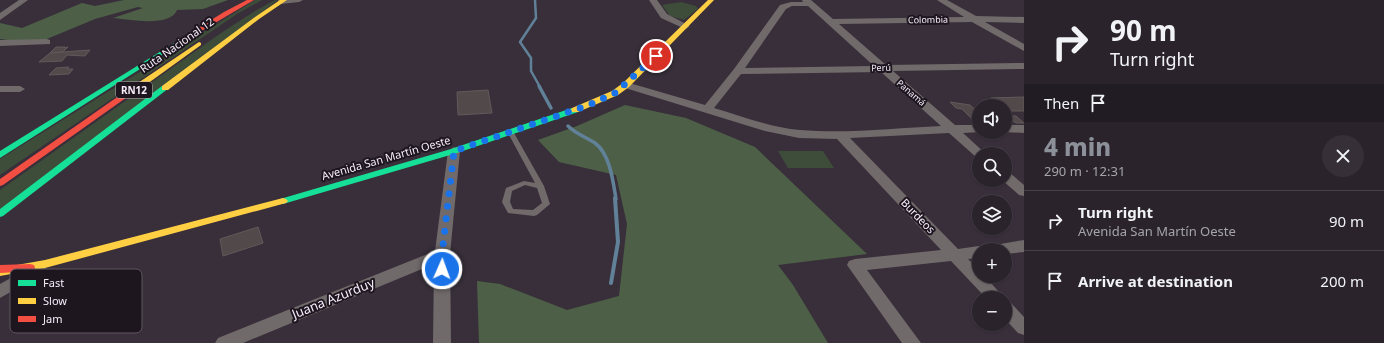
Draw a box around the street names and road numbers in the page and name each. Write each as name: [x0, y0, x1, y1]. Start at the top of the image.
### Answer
street label: Ruta Nacional 12: [137, 13, 217, 76]
street label: Colombia: [908, 13, 948, 26]
street label: Perú: [871, 61, 891, 74]
street label: Panamá: [894, 76, 929, 109]
road number: RN12: [116, 82, 152, 98]
street label: Avenida San Martín Oeste: [320, 132, 452, 183]
street label: Burdeos: [898, 195, 939, 236]
street label: Juana Azurduy: [287, 273, 377, 324]

